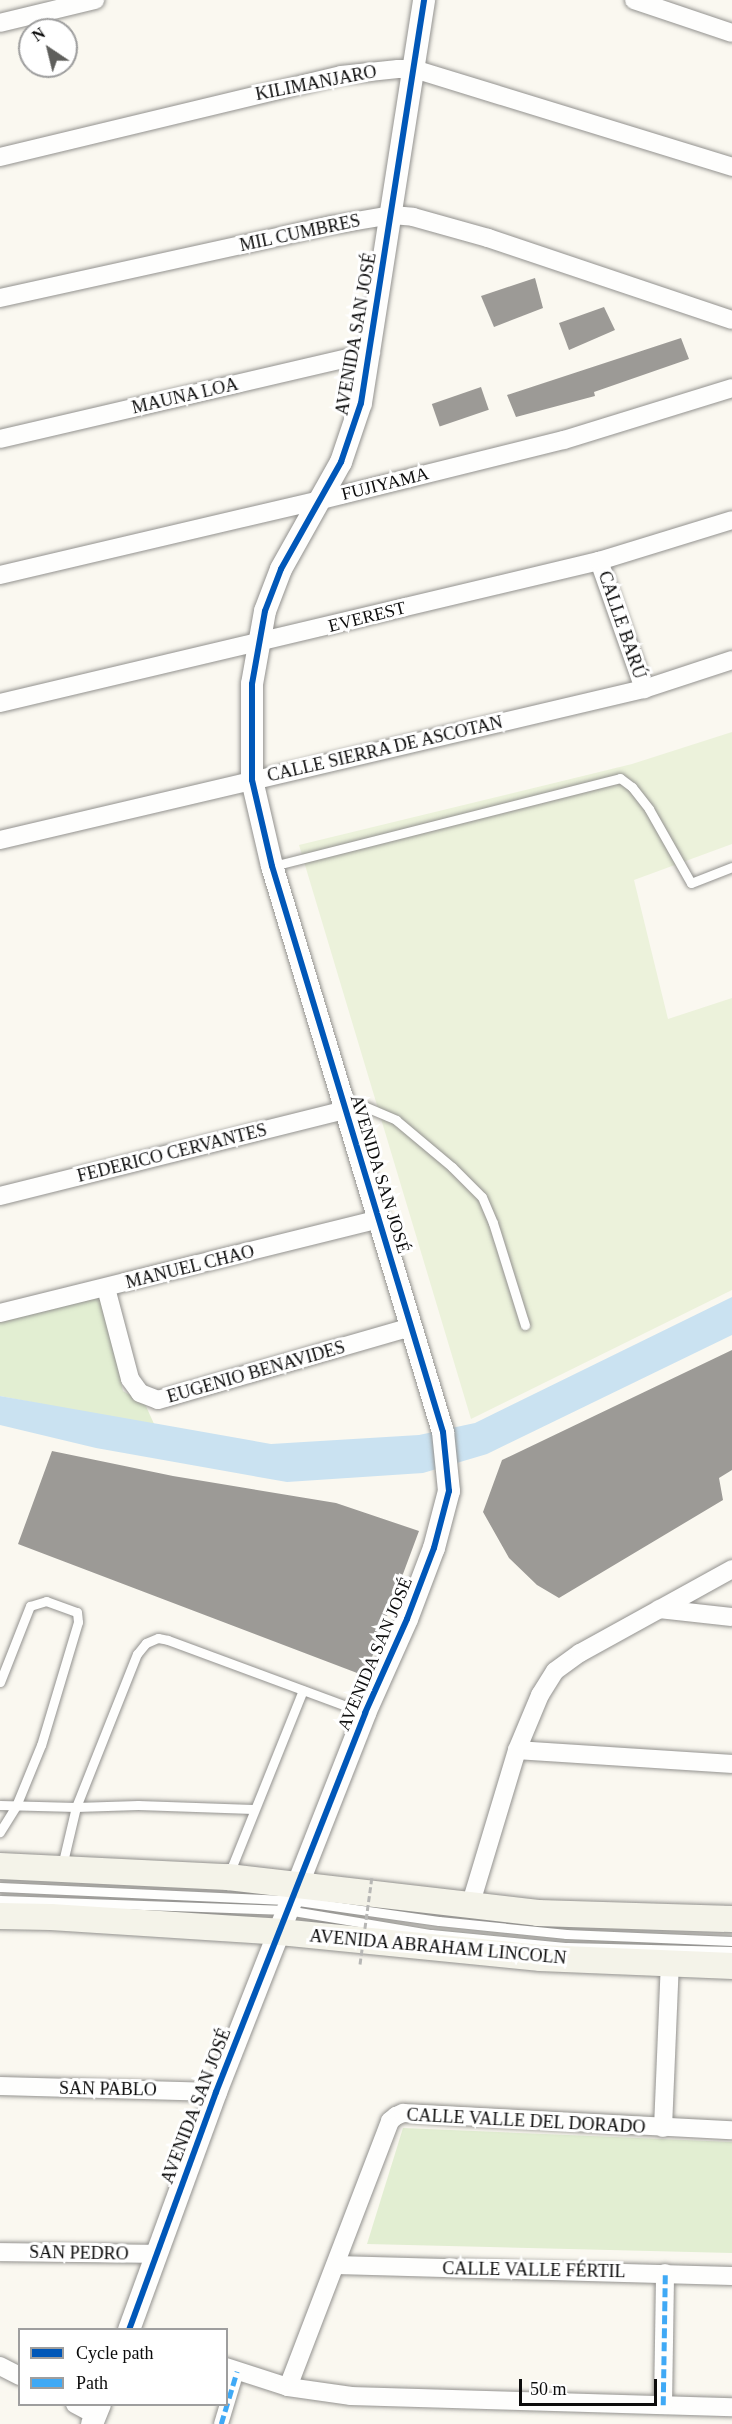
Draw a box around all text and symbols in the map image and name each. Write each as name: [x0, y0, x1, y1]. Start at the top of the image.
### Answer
north arrow: [18, 18, 78, 78]
text: N: [29, 24, 48, 45]
street label: KILIMANJARO: [254, 61, 378, 105]
street label: MIL CUMBRES: [237, 210, 363, 256]
street label: AVENIDA SAN JOSÉ: [331, 251, 381, 417]
street label: MAUNA LOA: [129, 373, 241, 419]
street label: FUJIYAMA: [339, 463, 431, 505]
street label: CALLE BARÚ: [593, 568, 651, 682]
street label: EVEREST: [326, 597, 408, 637]
street label: CALLE SIERRA DE ASCOTAN: [264, 711, 506, 787]
street label: AVENIDA SAN JOSÉ: [345, 1092, 415, 1256]
street label: FEDERICO CERVANTES: [75, 1119, 269, 1187]
street label: MANUEL CHAO: [123, 1240, 257, 1294]
street label: EUGENIO BENAVIDES: [165, 1336, 347, 1408]
street label: AVENIDA SAN JOSÉ: [333, 1574, 417, 1734]
street label: AVENIDA ABRAHAM LINCOLN: [308, 1925, 568, 1969]
street label: AVENIDA SAN JOSÉ: [156, 2025, 236, 2187]
street label: SAN PABLO: [59, 2077, 157, 2101]
street label: CALLE VALLE DEL DORADO: [406, 2104, 646, 2138]
street label: SAN PEDRO: [29, 2241, 129, 2265]
street label: CALLE VALLE FÉRTIL: [442, 2258, 626, 2282]
legend: [18, 2328, 228, 2406]
text: Cycle path: [76, 2343, 153, 2363]
scale bar: [522, 2367, 660, 2405]
text: Path: [76, 2373, 108, 2393]
text: 50 m: [530, 2379, 567, 2399]

